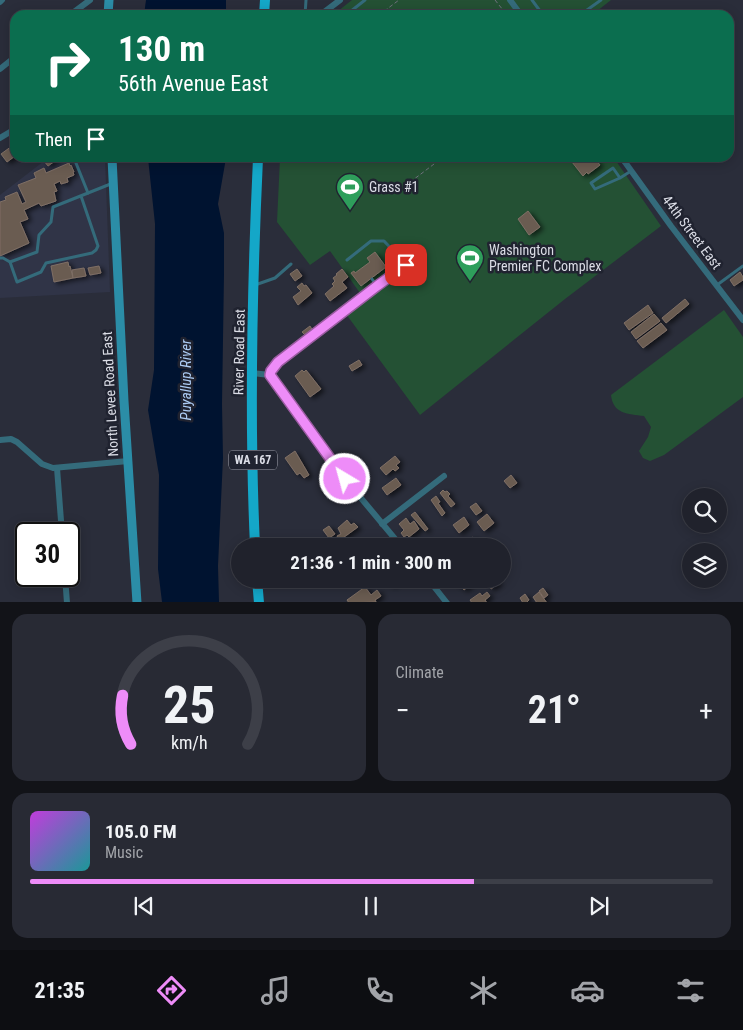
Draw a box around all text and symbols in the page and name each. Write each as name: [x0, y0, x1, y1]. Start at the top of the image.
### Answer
text: 130 m: [118, 29, 205, 70]
icon: right: [35, 30, 100, 95]
text: 56th Avenue East: [118, 71, 268, 96]
icon: arrive: [82, 125, 110, 153]
text: Then: [35, 128, 72, 151]
sports icon: Grass #1: [335, 172, 365, 211]
place label: Grass #1: [369, 179, 419, 195]
street label: 44th Street East: [659, 192, 725, 272]
place label: Washington Premier FC Complex: [489, 242, 601, 274]
sports icon: Washington Premier FC Complex: [455, 243, 485, 282]
pin: [385, 244, 427, 286]
icon: arrive: [392, 251, 420, 279]
street label: River Road East: [230, 309, 248, 395]
street label: North Levee Road East: [99, 331, 121, 457]
water label: Puyallup River: [177, 339, 195, 420]
road number: WA 167: [229, 450, 277, 470]
position arrow: [318, 452, 370, 504]
map controls: [682, 488, 727, 588]
button: search: [682, 488, 727, 533]
speed limit sign: 30: [15, 522, 80, 587]
button: layers: [682, 543, 727, 588]
text: 21:36 · 1 min · 300 m: [290, 551, 452, 574]
text: Climate: [396, 663, 444, 682]
text: 25: [162, 675, 215, 736]
text: 21°: [528, 688, 581, 732]
text: −: [396, 694, 410, 727]
text: +: [699, 694, 713, 727]
text: km/h: [170, 732, 207, 753]
text: 105.0 FM: [105, 820, 177, 843]
text: Music: [105, 843, 143, 862]
icon: previous: [130, 892, 158, 920]
icon: pause: [357, 892, 385, 920]
icon: next: [585, 892, 613, 920]
icon: directions: [154, 973, 189, 1008]
icon: music: [258, 973, 293, 1008]
icon: phone: [362, 973, 397, 1008]
icon: climate: [466, 973, 501, 1008]
icon: car: [570, 973, 605, 1008]
icon: filters: [673, 973, 708, 1008]
text: 21:35: [34, 978, 85, 1003]

